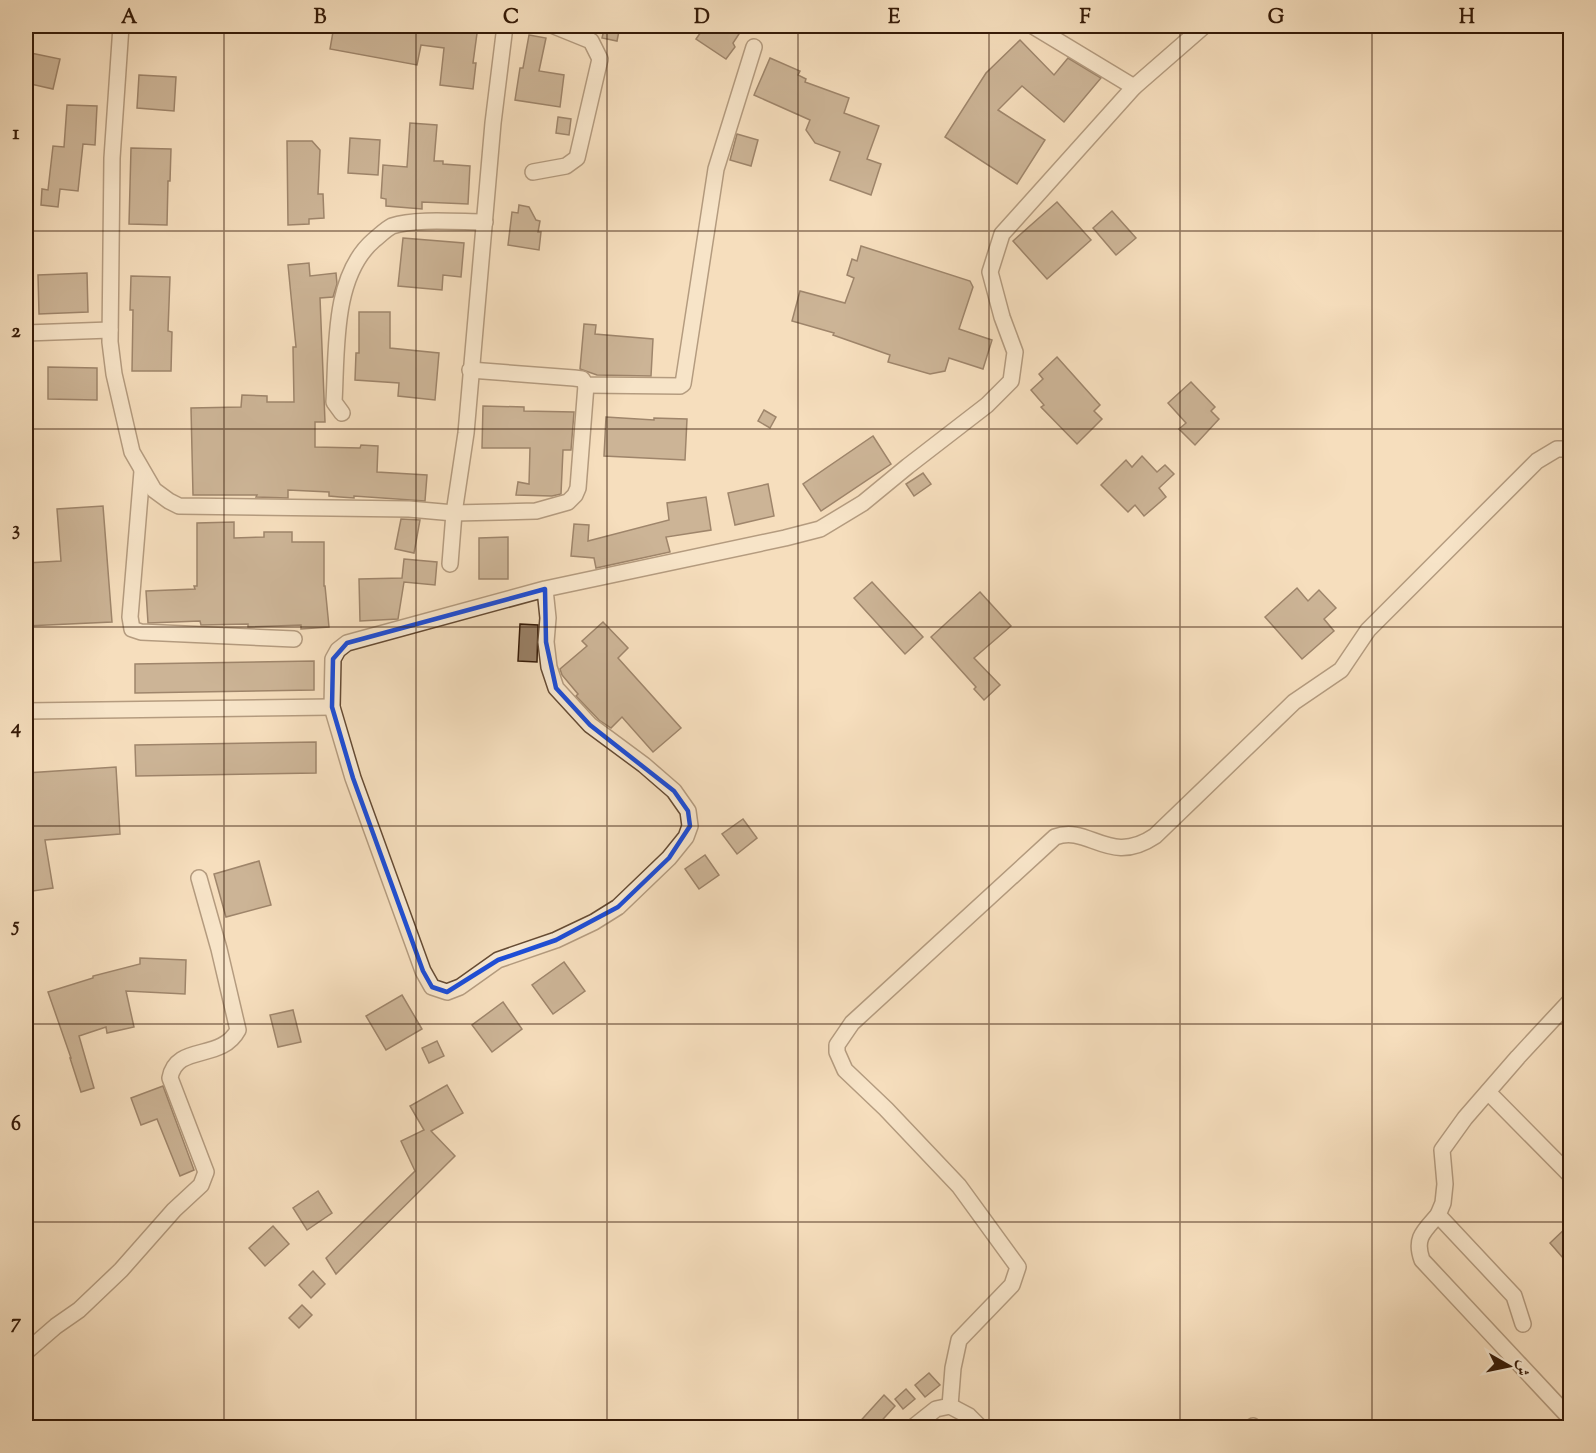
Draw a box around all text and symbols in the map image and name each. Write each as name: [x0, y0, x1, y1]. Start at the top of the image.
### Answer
text: A: [121, 4, 138, 33]
text: B: [314, 4, 327, 33]
text: C: [503, 4, 519, 33]
text: D: [694, 4, 710, 33]
text: E: [888, 4, 901, 33]
text: F: [1079, 4, 1091, 33]
text: G: [1268, 4, 1285, 33]
text: H: [1459, 4, 1475, 33]
text: 1: [13, 120, 20, 149]
text: 2: [11, 318, 21, 347]
text: 3: [12, 516, 20, 545]
text: 4: [10, 714, 21, 743]
text: 5: [11, 912, 20, 941]
text: 6: [11, 1111, 21, 1140]
text: 7: [11, 1309, 22, 1338]
north arrow: [1479, 1336, 1539, 1396]
text: ش: [1509, 1358, 1534, 1378]

